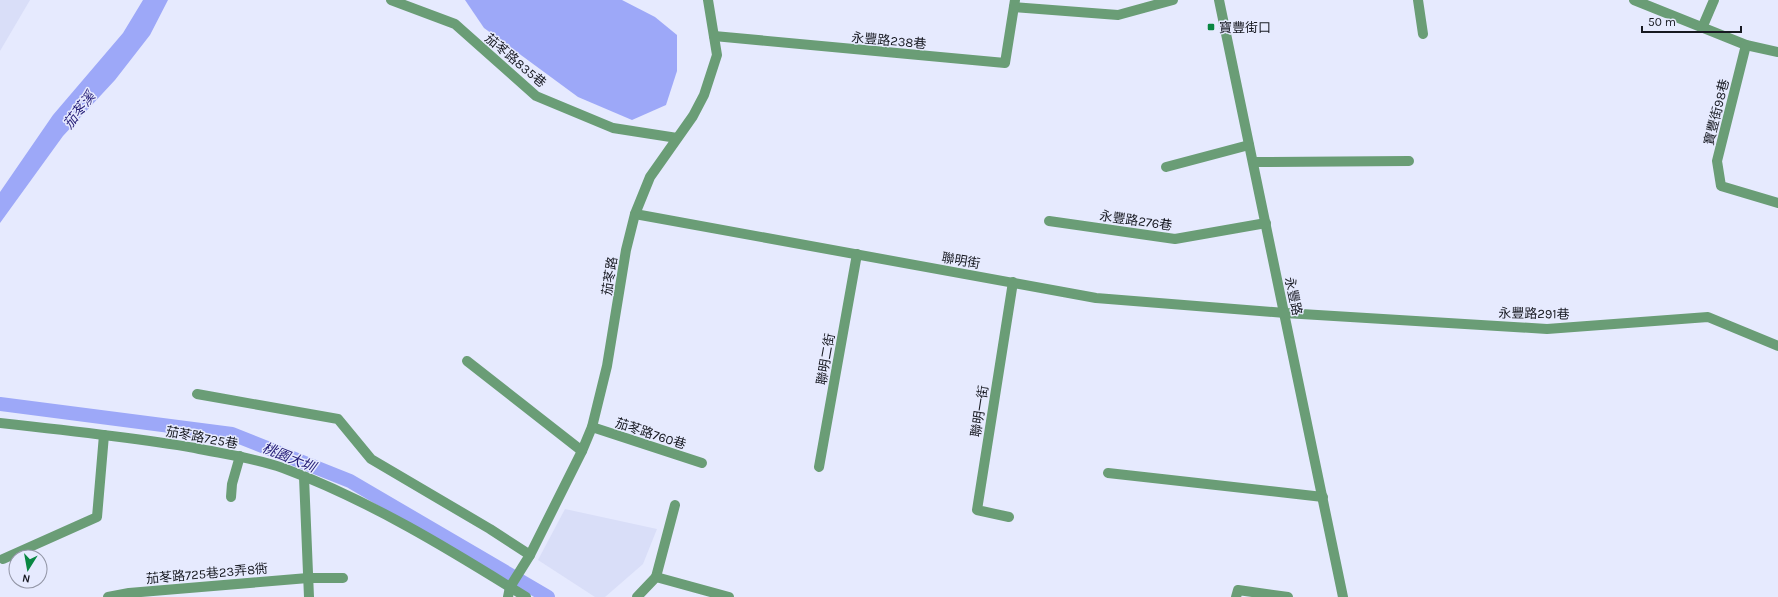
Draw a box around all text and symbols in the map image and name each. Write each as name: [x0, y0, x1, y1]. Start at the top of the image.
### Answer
scale bar: [1642, 8, 1741, 34]
text: 50 m: [1648, 15, 1676, 29]
place label: 寶豐街口: [1219, 20, 1271, 35]
marker: 寶豐街口: [1206, 22, 1216, 32]
street label: 永豐路238巷: [851, 30, 927, 51]
street label: 茄苳路835巷: [482, 31, 549, 90]
street label: 寶豐街98巷: [1701, 78, 1732, 147]
water label: 茄苳溪: [60, 87, 100, 132]
street label: 永豐路276巷: [1099, 208, 1173, 233]
street label: 聯明街: [940, 250, 981, 271]
street label: 茄苳路: [599, 256, 620, 297]
street label: 永豐路: [1282, 275, 1305, 317]
street label: 永豐路291巷: [1498, 305, 1570, 322]
street label: 聯明二街: [814, 332, 837, 386]
street label: 聯明一街: [968, 384, 991, 438]
street label: 茄苳路760巷: [614, 415, 688, 452]
street label: 茄苳路725巷: [165, 424, 239, 451]
water label: 桃園大圳: [260, 439, 320, 477]
north arrow: [8, 549, 48, 589]
street label: 茄苳路725巷23弄8衖: [146, 561, 269, 586]
text: N: [21, 571, 31, 585]

